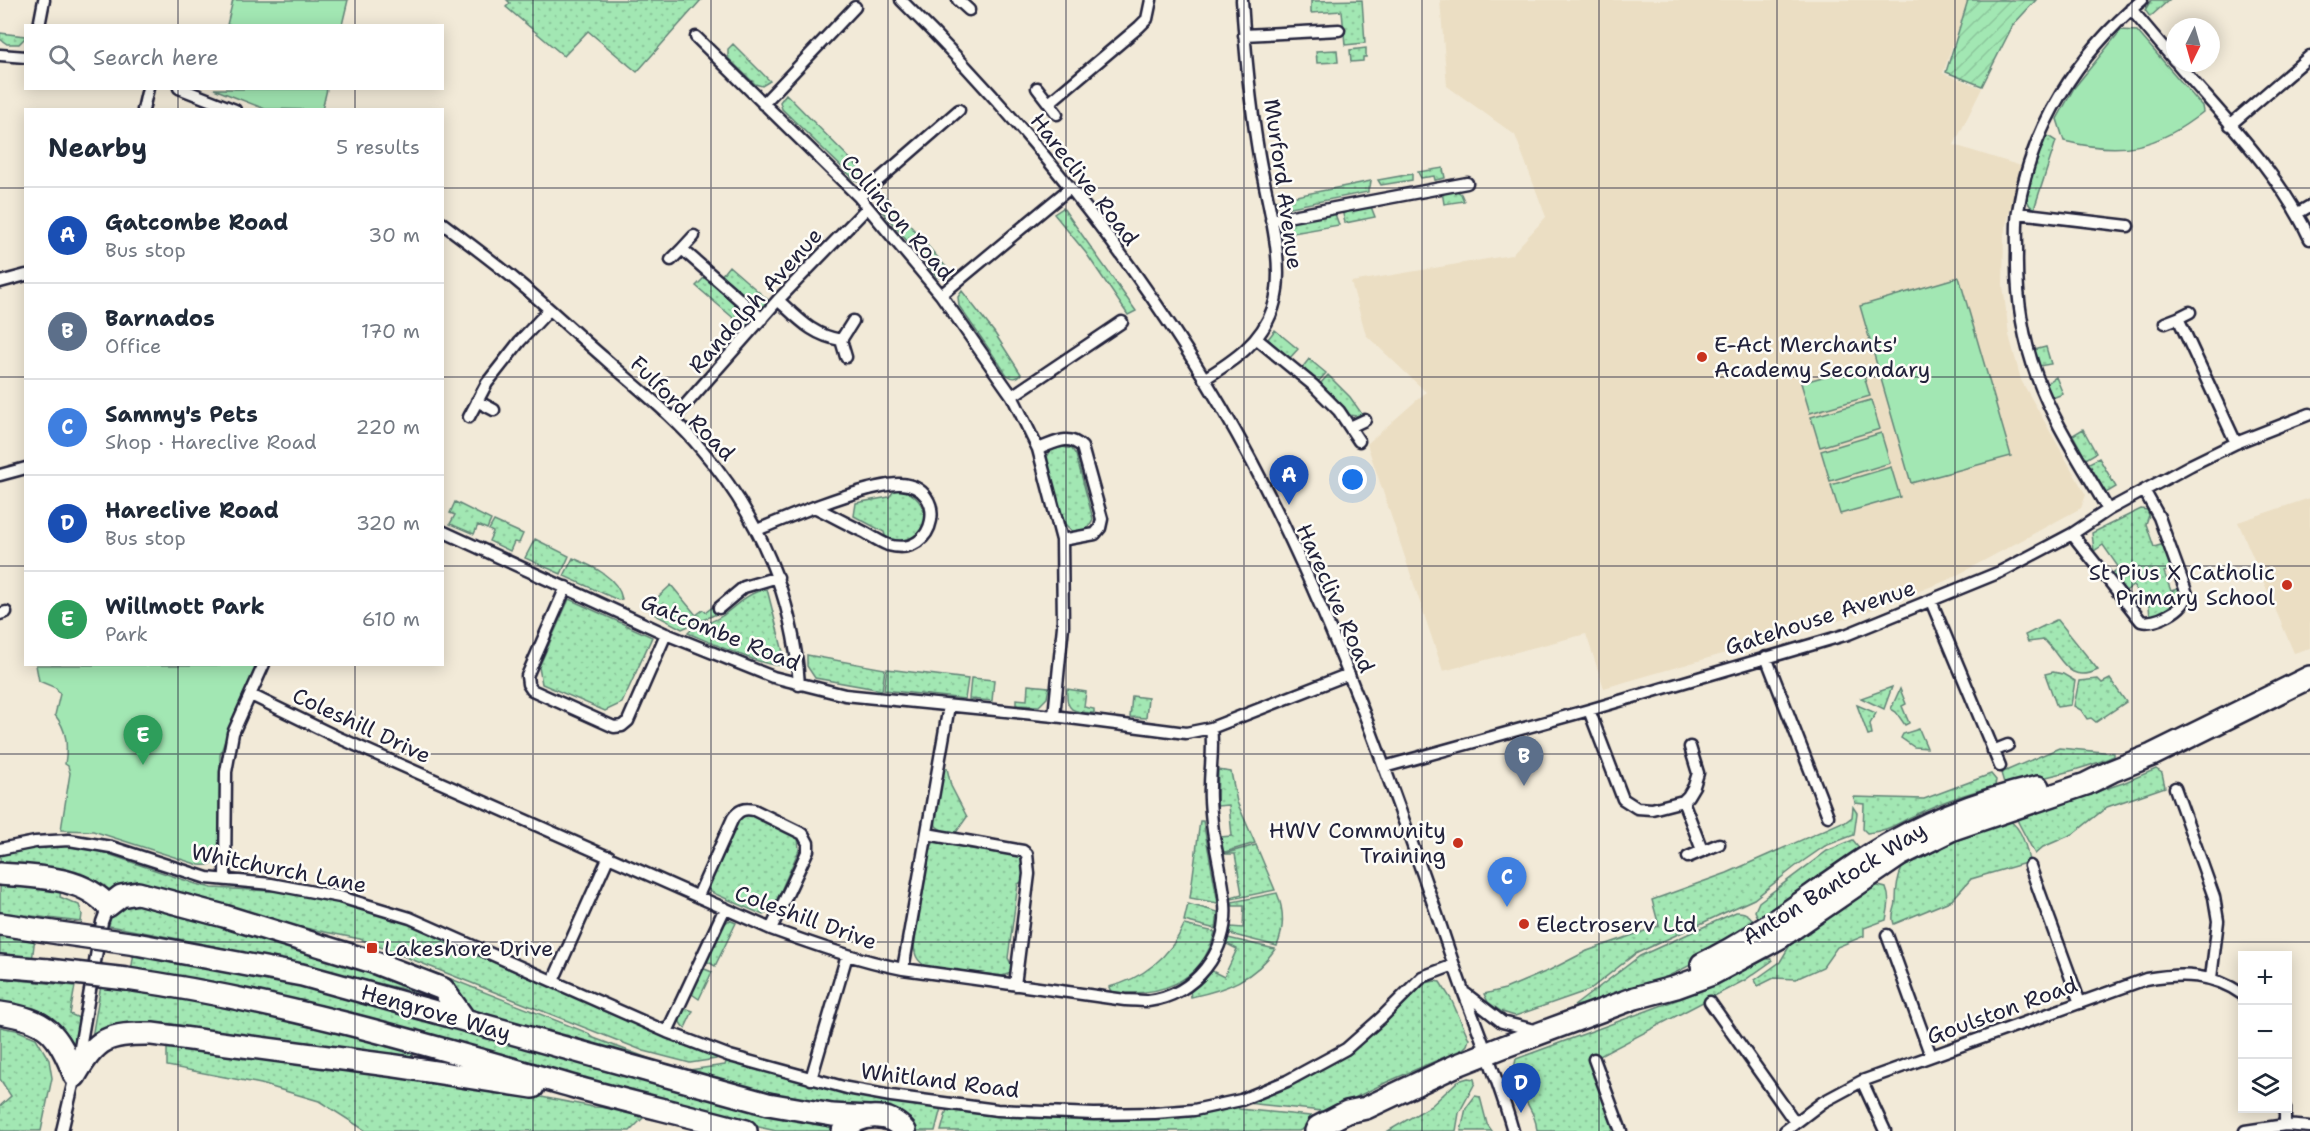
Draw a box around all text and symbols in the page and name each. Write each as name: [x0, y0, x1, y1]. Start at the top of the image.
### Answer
north arrow: [2166, 18, 2220, 72]
search box: [24, 24, 444, 90]
icon: search: [45, 41, 78, 74]
text: Search here: [93, 43, 219, 72]
street label: Murford Avenue: [1257, 97, 1310, 271]
street label: Hareclive Road: [1024, 107, 1145, 251]
text: Nearby: [48, 130, 147, 165]
text: 5 results: [336, 134, 420, 160]
street label: Collinson Road: [835, 148, 961, 287]
text: Gatcombe Road: [105, 208, 289, 237]
street label: Randolph Avenue: [682, 221, 829, 379]
text: A: [60, 222, 75, 248]
text: 30 m: [368, 222, 420, 248]
text: Bus stop: [105, 237, 186, 263]
text: Barnados: [105, 304, 215, 333]
text: B: [61, 318, 74, 344]
text: 170 m: [361, 318, 420, 344]
place label: E-Act Merchants' Academy Secondary: [1714, 330, 1930, 384]
text: Office: [105, 333, 161, 359]
street label: Fulford Road: [624, 350, 742, 467]
marker: E-Act Merchants' Academy Secondary: [1695, 350, 1709, 364]
text: Sammy's Pets: [105, 400, 258, 429]
text: C: [61, 414, 74, 440]
text: 220 m: [356, 414, 420, 440]
text: Shop · Hareclive Road: [105, 429, 317, 455]
pin: A: [1270, 456, 1308, 505]
your location: [1338, 465, 1367, 494]
text: Hareclive Road: [105, 496, 279, 525]
text: D: [60, 510, 75, 536]
text: 320 m: [356, 510, 420, 536]
street label: Hareclive Road: [1290, 519, 1381, 677]
text: Bus stop: [105, 525, 186, 551]
place label: St Pius X Catholic Primary School: [2089, 558, 2275, 612]
street label: Gatehouse Avenue: [1721, 573, 1919, 662]
marker: St Pius X Catholic Primary School: [2280, 578, 2294, 592]
street label: Gatcombe Road: [637, 587, 805, 678]
text: Willmott Park: [105, 592, 265, 621]
text: E: [61, 606, 74, 632]
text: 610 m: [362, 606, 420, 632]
text: Park: [105, 621, 148, 647]
street label: Coleshill Drive: [288, 681, 436, 770]
pin: E: [124, 716, 162, 765]
pin: B: [1504, 736, 1544, 786]
street label: Anton Bantock Way: [1737, 815, 1932, 952]
place label: HWV Community Training: [1269, 816, 1446, 870]
marker: HWV Community Training: [1451, 836, 1465, 850]
street label: Whitchurch Lane: [189, 837, 369, 900]
pin: C: [1488, 858, 1526, 907]
street label: Coleshill Drive: [731, 878, 881, 957]
place label: Electroserv Ltd: [1536, 910, 1697, 939]
marker: Electroserv Ltd: [1517, 917, 1531, 931]
place label: Lakeshore Drive: [384, 934, 554, 963]
marker: Lakeshore Drive: [365, 941, 379, 955]
map controls: [2238, 951, 2292, 1113]
button: +: [2238, 951, 2292, 1005]
street label: Goulston Road: [1923, 970, 2082, 1051]
street label: Hengrove Way: [358, 977, 514, 1048]
button: −: [2238, 1005, 2292, 1059]
street label: Whitland Road: [859, 1056, 1021, 1105]
button: layers: [2238, 1059, 2292, 1113]
pin: D: [1502, 1064, 1540, 1113]

